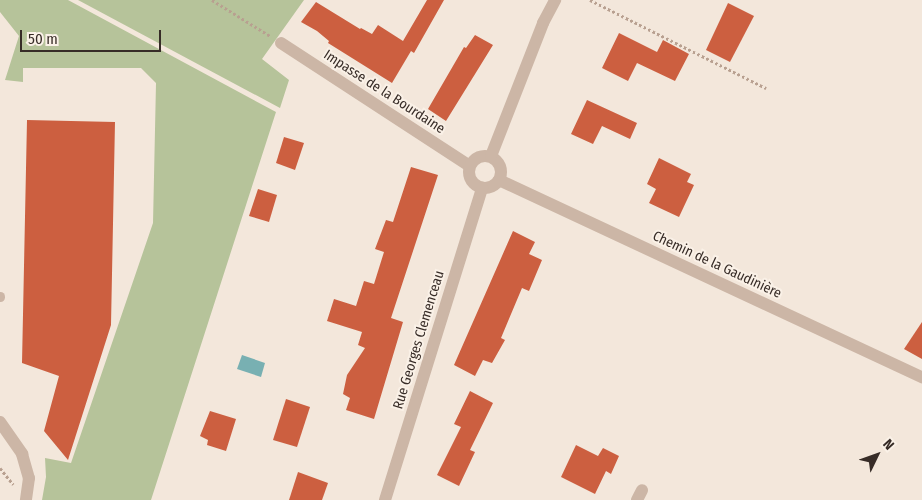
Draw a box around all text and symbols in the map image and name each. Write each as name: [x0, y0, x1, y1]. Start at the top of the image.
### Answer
scale bar: [22, 20, 164, 52]
text: 50 m: [28, 30, 58, 48]
street label: Impasse de la Bourdaine: [320, 47, 448, 137]
street label: Chemin de la Gaudinière: [650, 228, 784, 302]
street label: Rue Georges Clemenceau: [390, 269, 448, 411]
north arrow: [852, 430, 902, 480]
text: N: [879, 436, 898, 453]

